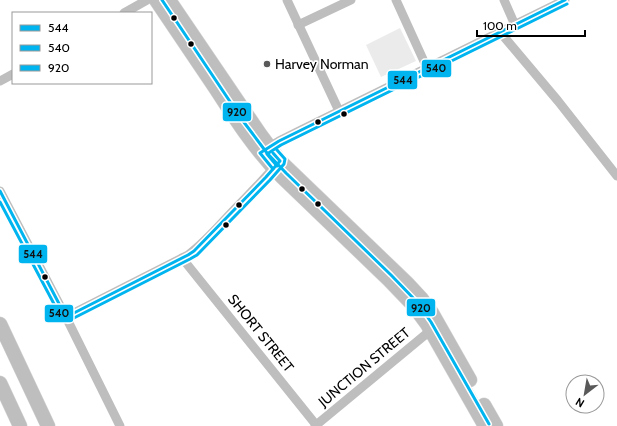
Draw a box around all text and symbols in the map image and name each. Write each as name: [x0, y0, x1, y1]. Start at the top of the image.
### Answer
legend: [12, 12, 152, 84]
scale bar: [477, 12, 585, 38]
unlabelled marker: [169, 13, 179, 23]
text: 100 m: [483, 18, 517, 33]
text: 544: [48, 20, 68, 35]
unlabelled marker: [186, 39, 196, 49]
text: 540: [48, 40, 70, 55]
place label: Harvey Norman: [275, 55, 369, 73]
marker: Harvey Norman: [262, 59, 272, 69]
line badge: 540: [421, 59, 452, 78]
text: 920: [48, 60, 69, 75]
text: 540: [426, 61, 446, 75]
line badge: 544: [387, 70, 418, 90]
text: 544: [393, 73, 413, 87]
line badge: 920: [222, 102, 252, 122]
text: 920: [227, 105, 247, 119]
unlabelled marker: [339, 109, 349, 119]
unlabelled marker: [313, 117, 323, 127]
unlabelled marker: [297, 184, 307, 194]
unlabelled marker: [313, 199, 323, 209]
unlabelled marker: [234, 200, 244, 210]
unlabelled marker: [221, 220, 231, 230]
line badge: 544: [18, 244, 48, 264]
text: 544: [23, 247, 43, 261]
unlabelled marker: [40, 272, 50, 282]
street label: SHORT STREET: [224, 291, 298, 376]
line badge: 920: [406, 298, 436, 317]
text: 920: [411, 301, 431, 315]
line badge: 540: [44, 304, 74, 323]
text: 540: [49, 306, 69, 320]
street label: JUNCTION STREET: [314, 323, 414, 411]
north arrow: [565, 374, 605, 414]
text: N: [573, 395, 587, 411]

